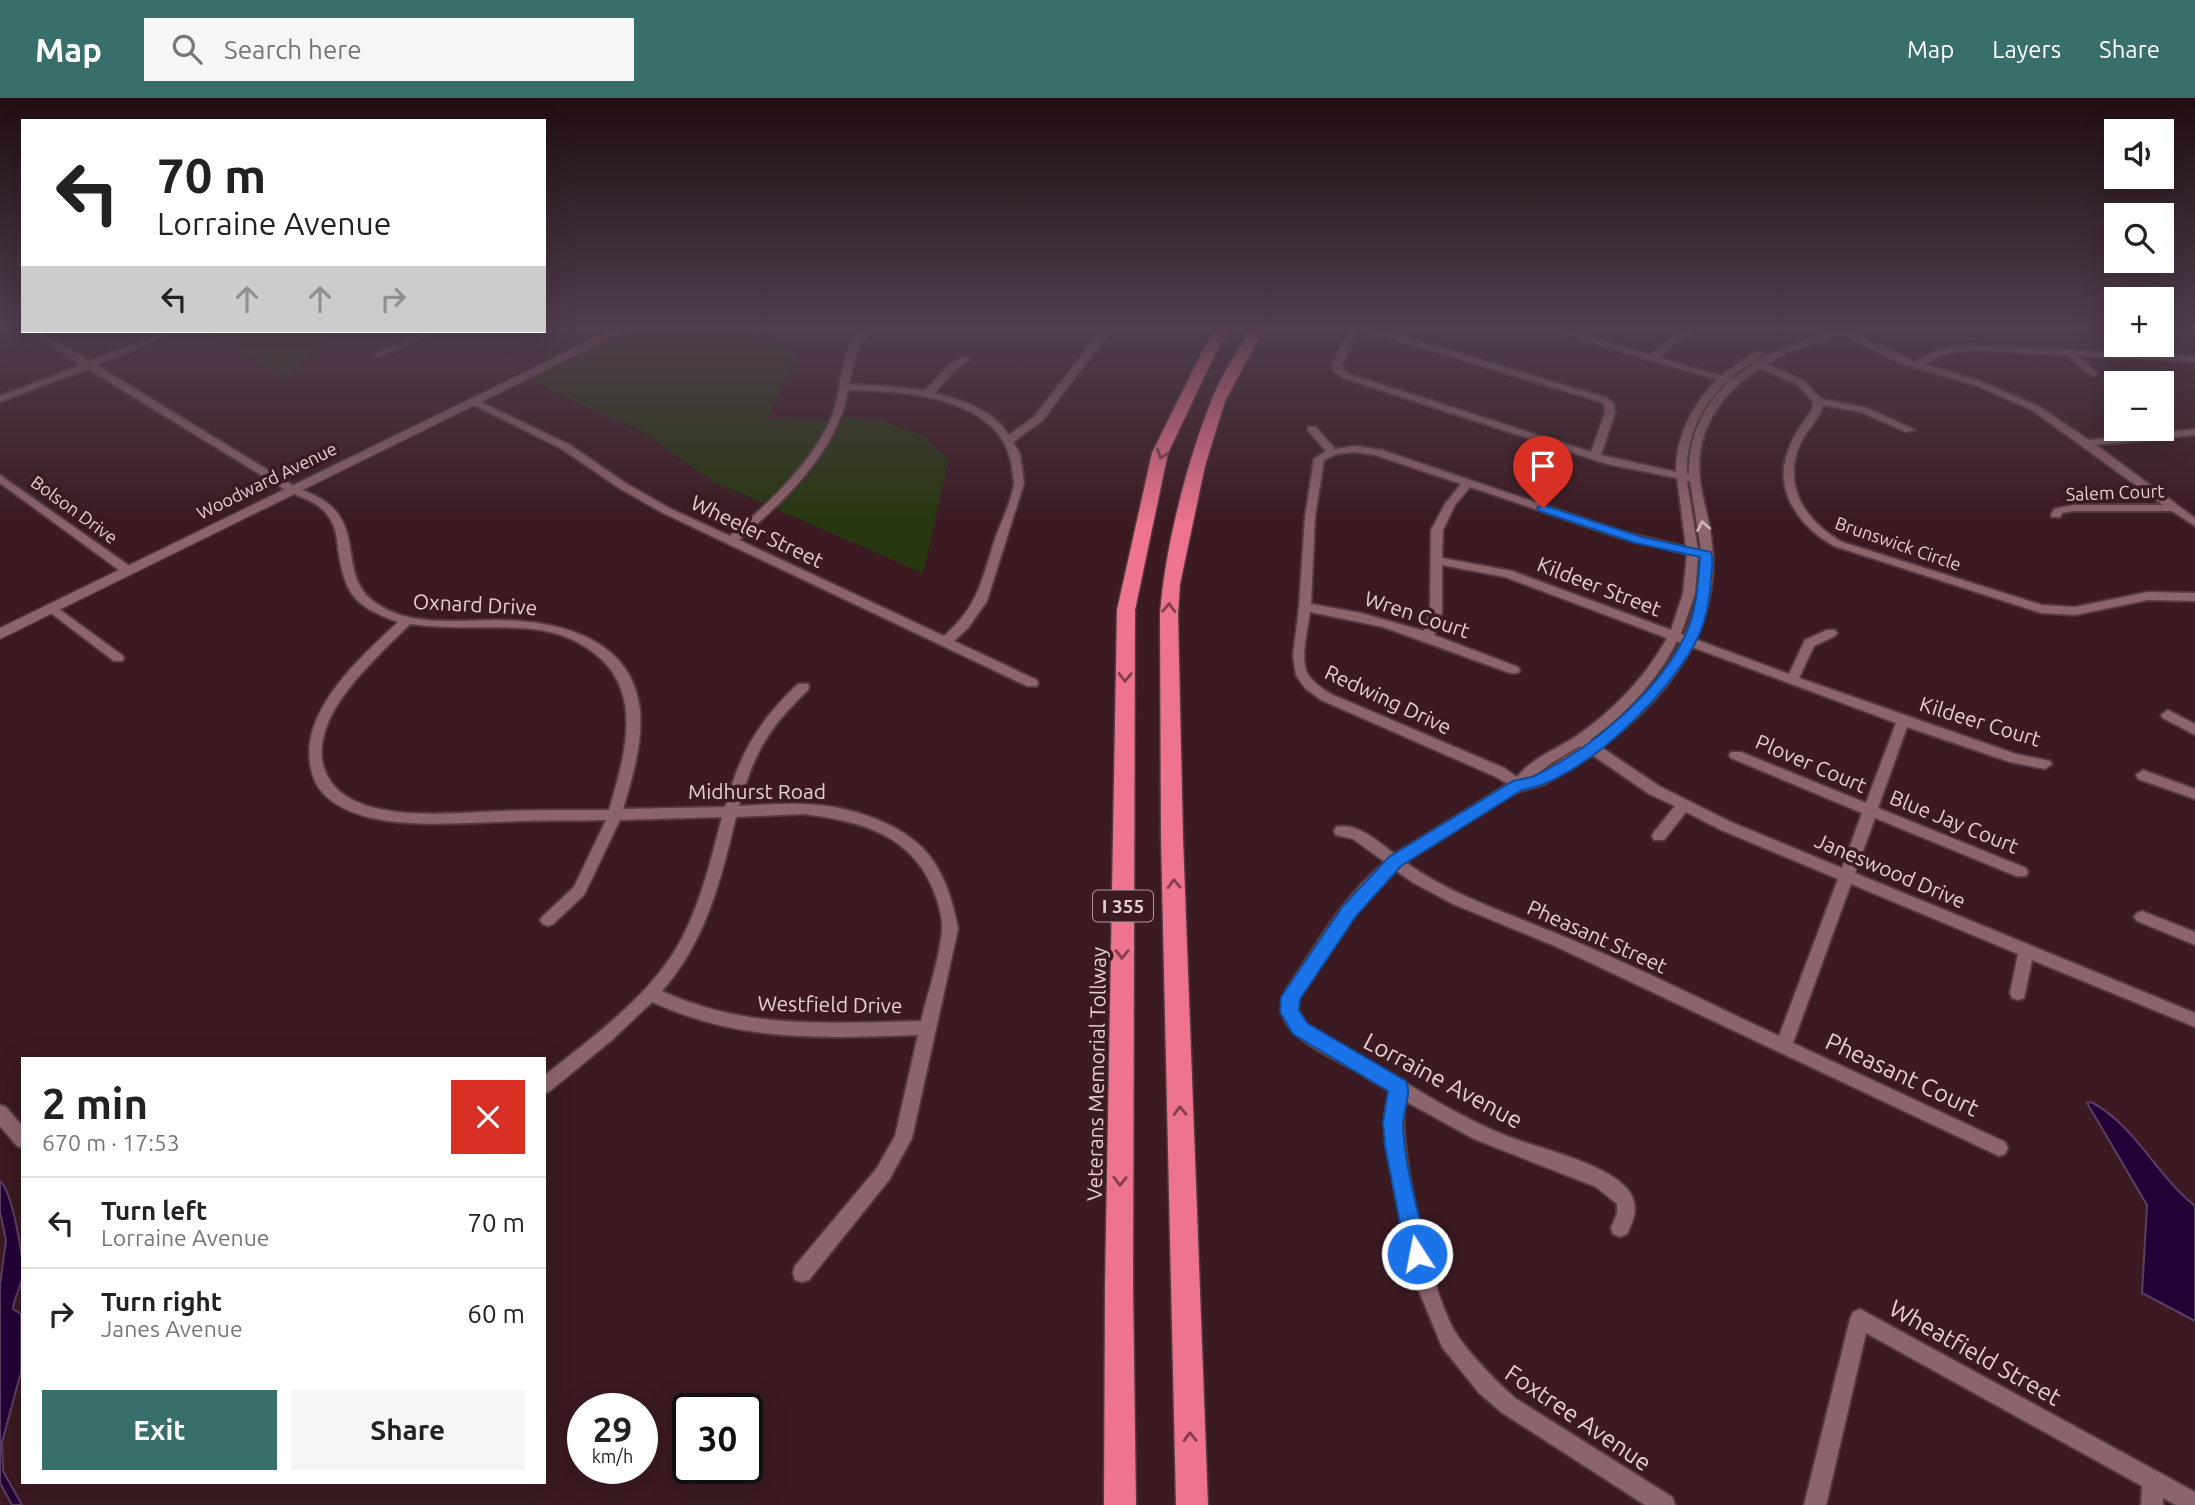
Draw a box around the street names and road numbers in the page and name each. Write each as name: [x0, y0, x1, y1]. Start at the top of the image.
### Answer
street label: Woodward Avenue: [193, 438, 340, 523]
street label: Bolson Drive: [27, 471, 122, 547]
street label: Salem Court: [2065, 480, 2165, 504]
street label: Wheeler Street: [688, 490, 827, 572]
street label: Brunswick Circle: [1833, 512, 1964, 574]
street label: Kildeer Street: [1534, 551, 1665, 621]
street label: Wren Court: [1362, 586, 1473, 642]
street label: Oxnard Drive: [412, 589, 538, 619]
street label: Redwing Drive: [1321, 659, 1456, 739]
street label: Kildeer Court: [1917, 691, 2044, 751]
street label: Plover Court: [1752, 729, 1870, 797]
street label: Midhurst Road: [688, 779, 826, 803]
street label: Blue Jay Court: [1887, 784, 2022, 858]
street label: Janeswood Drive: [1811, 828, 1969, 913]
road number: I 355: [1093, 890, 1153, 922]
street label: Pheasant Street: [1524, 895, 1671, 978]
street label: Veterans Memorial Tollway: [1082, 947, 1110, 1201]
street label: Westfield Drive: [757, 991, 903, 1017]
street label: Lorraine Avenue: [1359, 1027, 1527, 1134]
street label: Pheasant Court: [1821, 1027, 1984, 1122]
street label: Wheatfield Street: [1885, 1294, 2066, 1411]
street label: Foxtree Avenue: [1500, 1359, 1656, 1476]

